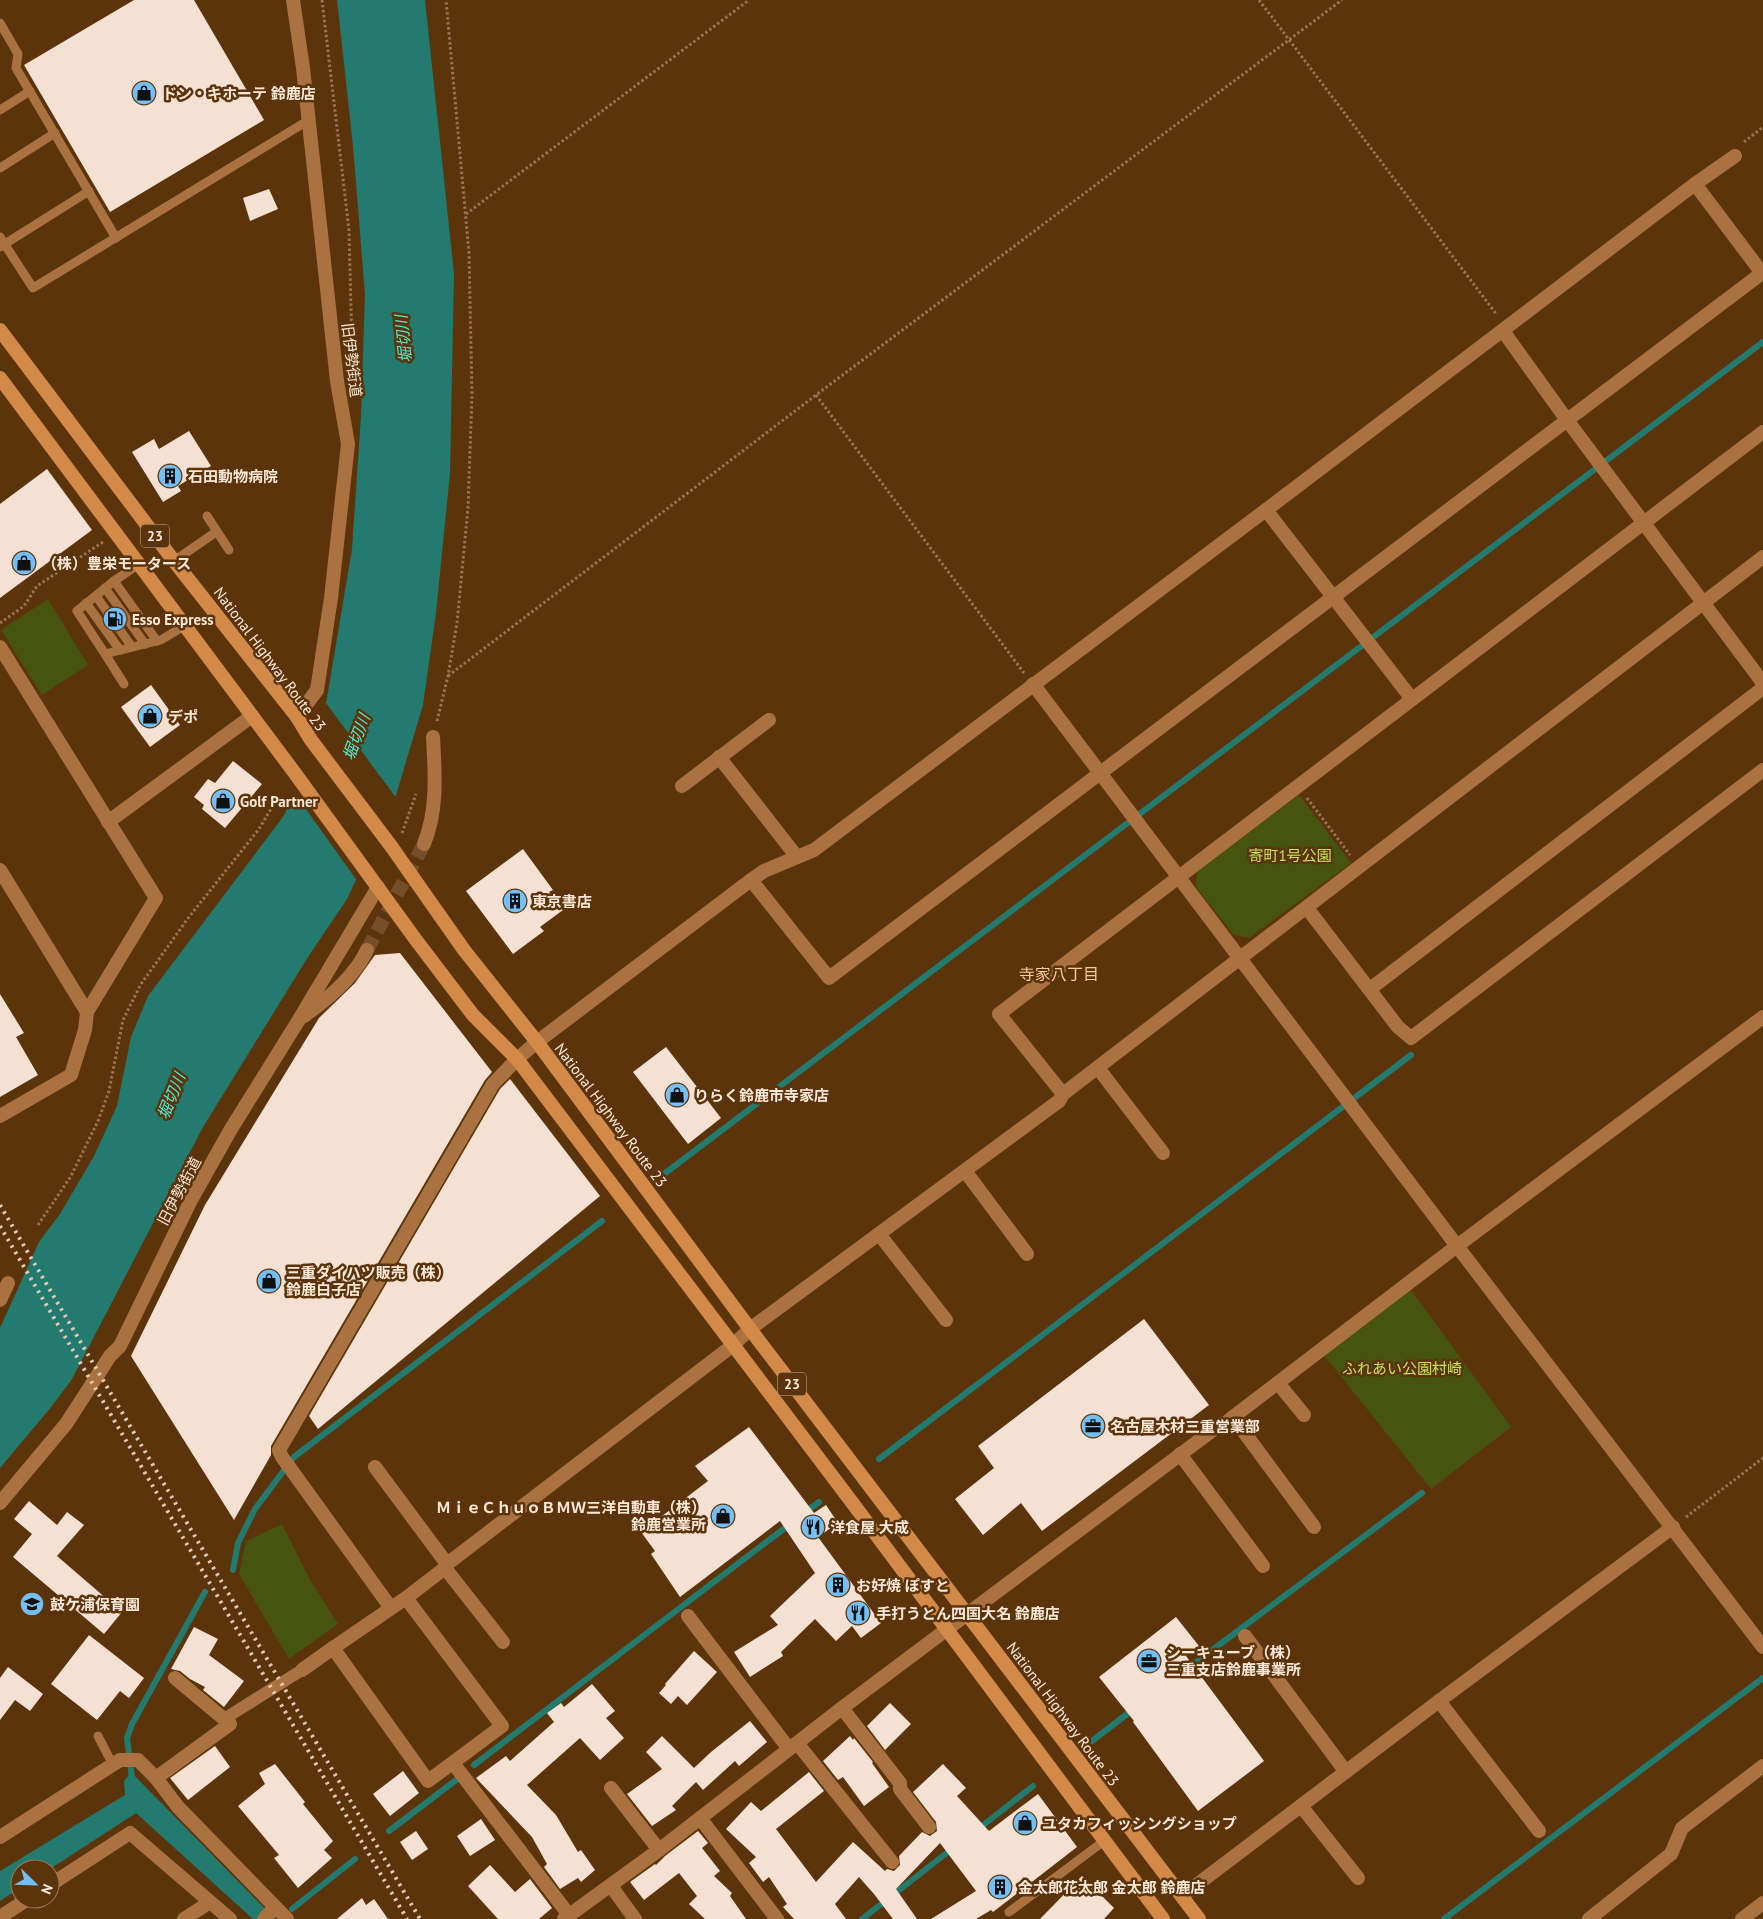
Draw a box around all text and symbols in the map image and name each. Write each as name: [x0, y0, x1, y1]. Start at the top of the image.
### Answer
shop icon: ドン・キホーテ 鈴鹿店: [131, 80, 157, 106]
place label: ドン・キホーテ 鈴鹿店: [162, 84, 316, 103]
water label: 堀切川: [390, 312, 415, 364]
street label: 旧伊勢街道: [338, 322, 366, 398]
building icon: 石田動物病院: [157, 463, 183, 489]
place label: 石田動物病院: [188, 467, 278, 486]
road number: 23: [141, 524, 169, 548]
shop icon: （株）豊栄モータース: [11, 550, 37, 576]
place label: （株）豊栄モータース: [42, 554, 191, 573]
street label: National Highway Route 23: [210, 583, 330, 735]
fuel station icon: Esso Express: [102, 606, 128, 632]
place label: Esso Express: [132, 610, 214, 629]
shop icon: デポ: [137, 703, 163, 729]
place label: デポ: [168, 707, 198, 726]
water label: 堀切川: [338, 709, 375, 763]
shop icon: Golf Partner: [210, 788, 236, 814]
place label: Golf Partner: [240, 792, 319, 811]
park label: 寄町1号公園: [1248, 846, 1332, 865]
building icon: 東京書店: [502, 888, 528, 914]
place label: 東京書店: [532, 892, 592, 911]
district label: 寺家八丁目: [1019, 964, 1099, 984]
street label: National Highway Route 23: [551, 1039, 671, 1191]
water label: 堀切川: [153, 1068, 190, 1122]
shop icon: りらく鈴鹿市寺家店: [664, 1082, 690, 1108]
place label: りらく鈴鹿市寺家店: [694, 1086, 829, 1105]
street label: 旧伊勢街道: [153, 1153, 205, 1229]
place label: 三重ダイハツ販売（株） 鈴鹿白子店: [286, 1263, 451, 1299]
shop icon: 三重ダイハツ販売（株） 鈴鹿白子店: [256, 1268, 282, 1294]
park label: ふれあい公園村崎: [1342, 1359, 1462, 1378]
road number: 23: [778, 1372, 806, 1396]
office icon: 名古屋木材三重営業部: [1080, 1413, 1106, 1439]
place label: 名古屋木材三重営業部: [1110, 1417, 1260, 1436]
place label: ＭｉｅＣｈｕｏＢＭＷ三洋自動車（株） 鈴鹿営業所: [436, 1498, 706, 1534]
shop icon: ＭｉｅＣｈｕｏＢＭＷ三洋自動車（株） 鈴鹿営業所: [710, 1503, 736, 1529]
restaurant icon: 洋食屋 大成: [800, 1514, 826, 1540]
place label: 洋食屋 大成: [830, 1518, 909, 1537]
building icon: お好焼 ぽすと: [825, 1572, 851, 1598]
place label: お好焼 ぽすと: [856, 1576, 950, 1595]
school or university icon: 鼓ケ浦保育園: [19, 1591, 45, 1617]
place label: 鼓ケ浦保育園: [50, 1595, 140, 1614]
restaurant icon: 手打うとん四国大名 鈴鹿店: [845, 1600, 871, 1626]
place label: 手打うとん四国大名 鈴鹿店: [876, 1604, 1060, 1623]
street label: National Highway Route 23: [1003, 1638, 1123, 1790]
place label: シーキューブ（株） 三重支店鈴鹿事業所: [1166, 1643, 1301, 1679]
office icon: シーキューブ（株） 三重支店鈴鹿事業所: [1136, 1648, 1162, 1674]
shop icon: ユタカフィッシングショップ: [1012, 1810, 1038, 1836]
place label: ユタカフィッシングショップ: [1042, 1814, 1237, 1833]
north arrow: [10, 1859, 60, 1909]
building icon: 金太郎花太郎 金太郎 鈴鹿店: [987, 1874, 1013, 1900]
place label: 金太郎花太郎 金太郎 鈴鹿店: [1018, 1878, 1206, 1897]
text: N: [37, 1881, 57, 1897]

